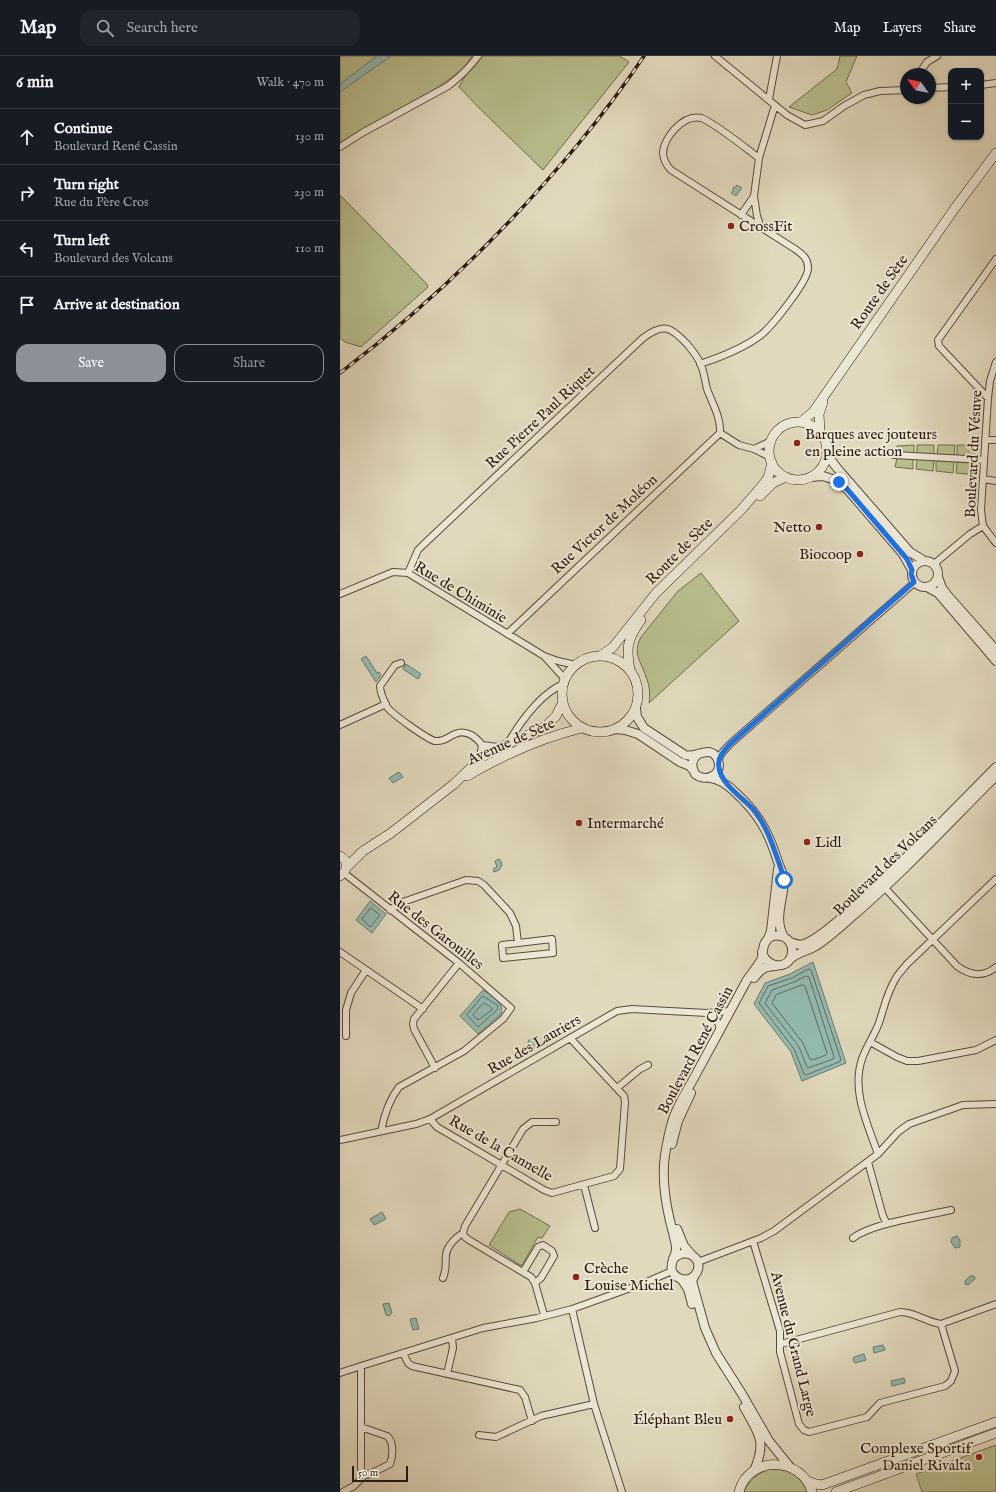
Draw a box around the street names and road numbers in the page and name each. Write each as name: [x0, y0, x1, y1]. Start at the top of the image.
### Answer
street label: Route de Sète: [847, 251, 912, 333]
street label: Rue Pierre Paul Riquet: [482, 362, 599, 473]
street label: Boulevard du Vésuve: [961, 389, 986, 518]
street label: Rue Victor de Moléon: [547, 470, 661, 579]
street label: Route de Sète: [642, 514, 717, 589]
street label: Rue de Chiminie: [411, 557, 511, 628]
street label: Avenue de Sète: [464, 714, 558, 770]
street label: Boulevard des Volcans: [829, 811, 941, 920]
street label: Rue des Garouilles: [384, 887, 488, 974]
street label: Boulevard René Cassin: [654, 983, 737, 1118]
street label: Rue des Lauriers: [484, 1010, 584, 1079]
street label: Rue de la Cannelle: [446, 1111, 556, 1186]
street label: Avenue du Grand Large: [766, 1269, 821, 1419]

